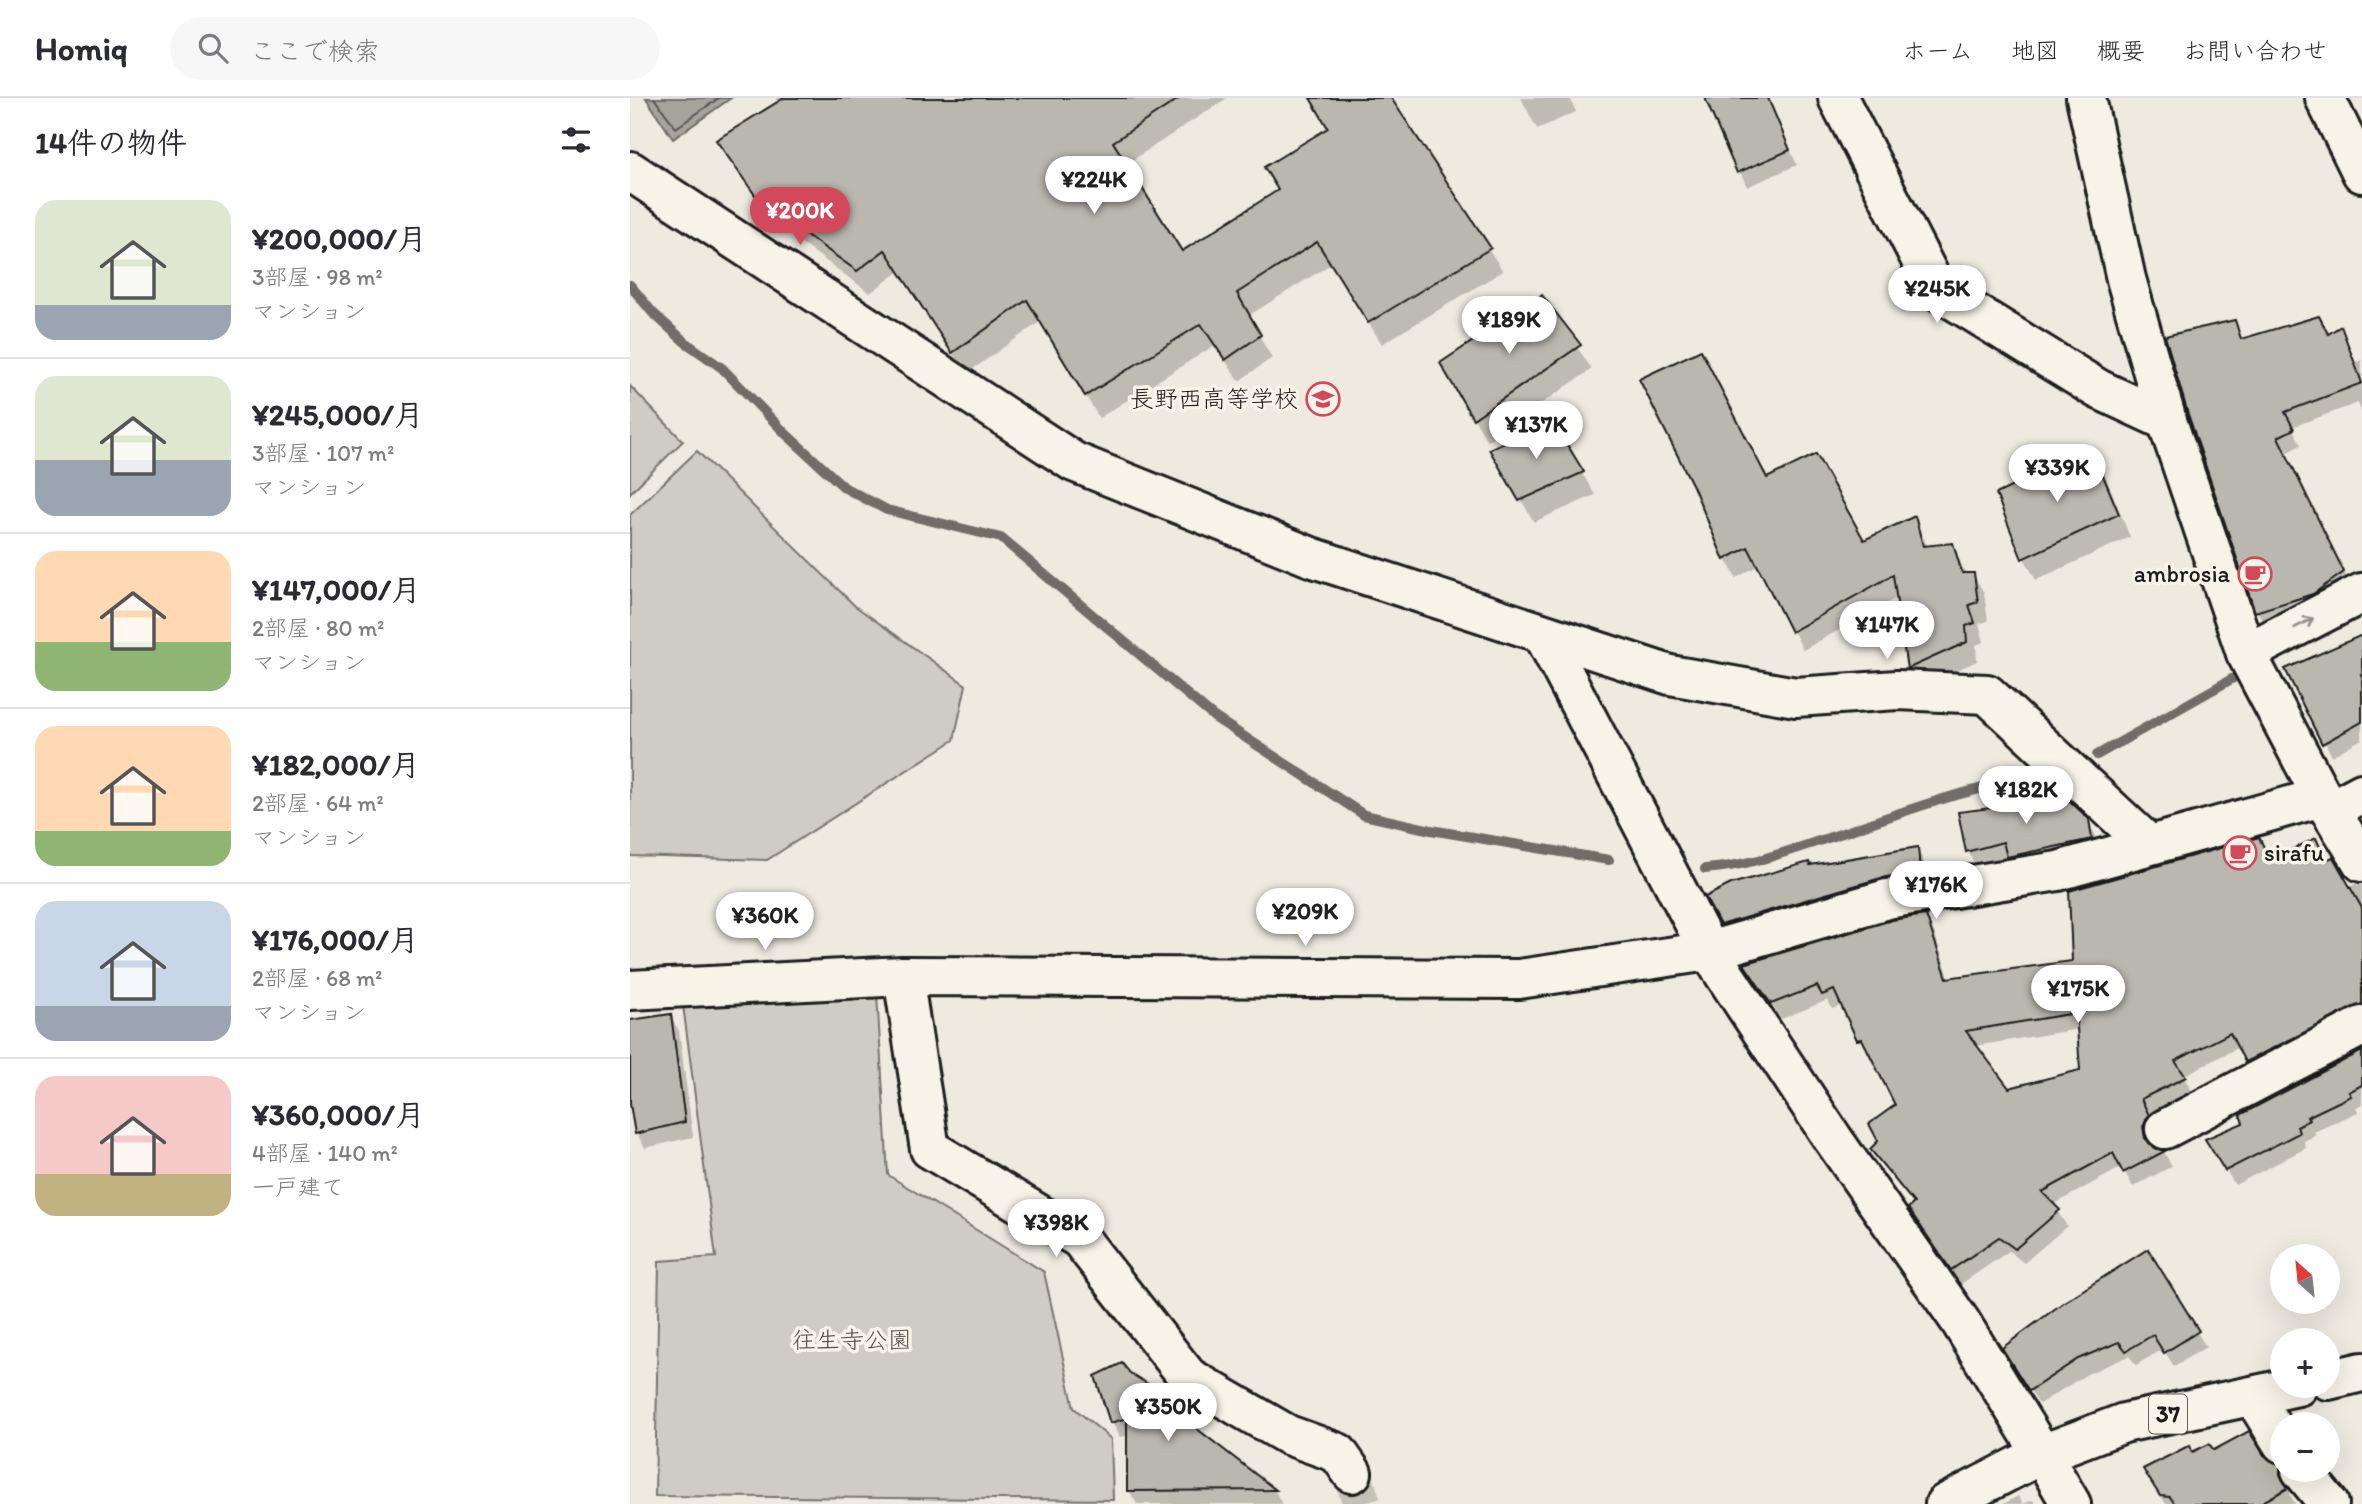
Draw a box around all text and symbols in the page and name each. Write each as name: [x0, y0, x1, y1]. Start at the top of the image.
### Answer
search box: [170, 17, 660, 80]
text: Homiq: [35, 29, 128, 68]
icon: search: [194, 29, 232, 67]
text: ここで検索: [250, 35, 380, 67]
text: ホーム: [1902, 36, 1973, 65]
text: 地図: [2011, 36, 2059, 65]
text: 概要: [2097, 36, 2145, 65]
text: お問い合わせ: [2183, 36, 2327, 65]
icon: filters: [557, 121, 595, 159]
text: 14件の物件: [35, 124, 187, 161]
pin: ¥224K: [1045, 156, 1143, 216]
text: ¥224K: [1061, 165, 1127, 193]
pin: ¥200K: [751, 188, 849, 247]
text: ¥200K: [766, 196, 834, 224]
text: ¥200,000/月: [252, 220, 427, 257]
icon: home: [91, 228, 175, 312]
text: 3部屋 · 98 m²: [252, 263, 383, 291]
pin: ¥245K: [1888, 266, 1986, 325]
text: ¥245K: [1904, 274, 1970, 302]
pin: ¥189K: [1460, 296, 1558, 356]
text: マンション: [252, 297, 366, 325]
text: ¥189K: [1478, 305, 1540, 333]
school or university icon: 長野西高等学校: [1304, 380, 1342, 418]
place label: 長野西高等学校: [1130, 384, 1298, 413]
text: ¥245,000/月: [252, 396, 424, 433]
pin: ¥137K: [1487, 402, 1585, 461]
icon: home: [91, 404, 175, 488]
text: ¥137K: [1505, 410, 1567, 438]
text: 3部屋 · 107 m²: [252, 439, 394, 467]
pin: ¥339K: [2008, 444, 2106, 504]
text: ¥339K: [2025, 453, 2089, 481]
text: マンション: [252, 473, 366, 501]
cafe icon: ambrosia: [2236, 555, 2274, 593]
place label: ambrosia: [2134, 559, 2230, 588]
text: ¥147,000/月: [252, 571, 421, 608]
icon: home: [91, 579, 175, 663]
pin: ¥147K: [1838, 602, 1936, 661]
text: ¥147K: [1855, 610, 1919, 638]
text: 2部屋 · 80 m²: [252, 614, 384, 642]
one-way arrow: [2293, 616, 2314, 630]
text: マンション: [252, 648, 366, 676]
text: ¥182,000/月: [252, 746, 420, 783]
icon: home: [91, 754, 175, 838]
pin: ¥182K: [1977, 766, 2075, 826]
text: ¥182K: [1995, 775, 2057, 803]
text: 2部屋 · 64 m²: [252, 789, 384, 817]
text: マンション: [252, 823, 366, 851]
cafe icon: sirafu: [2221, 834, 2259, 872]
place label: sirafu: [2264, 838, 2324, 867]
pin: ¥176K: [1887, 862, 1985, 921]
text: ¥176K: [1905, 870, 1967, 898]
pin: ¥209K: [1256, 888, 1354, 948]
pin: ¥360K: [716, 892, 814, 952]
text: ¥209K: [1272, 897, 1338, 925]
text: ¥360K: [732, 901, 798, 929]
text: ¥176,000/月: [252, 921, 419, 958]
icon: home: [91, 929, 175, 1013]
text: 2部屋 · 68 m²: [252, 964, 382, 992]
pin: ¥175K: [2029, 965, 2127, 1025]
text: ¥175K: [2047, 974, 2109, 1002]
text: マンション: [252, 998, 366, 1026]
text: ¥360,000/月: [252, 1096, 425, 1133]
icon: home: [91, 1104, 175, 1188]
text: 4部屋 · 140 m²: [252, 1139, 398, 1167]
text: 一戸建て: [252, 1173, 344, 1201]
pin: ¥398K: [1007, 1200, 1105, 1259]
text: ¥398K: [1024, 1208, 1088, 1236]
north arrow: [2270, 1244, 2340, 1314]
map controls: [2270, 1244, 2340, 1482]
park label: 往生寺公園: [792, 1325, 912, 1354]
button: +: [2270, 1328, 2340, 1398]
pin: ¥350K: [1119, 1384, 1217, 1443]
text: ¥350K: [1135, 1392, 1201, 1420]
road number: 37: [2149, 1394, 2187, 1434]
button: −: [2270, 1412, 2340, 1482]

